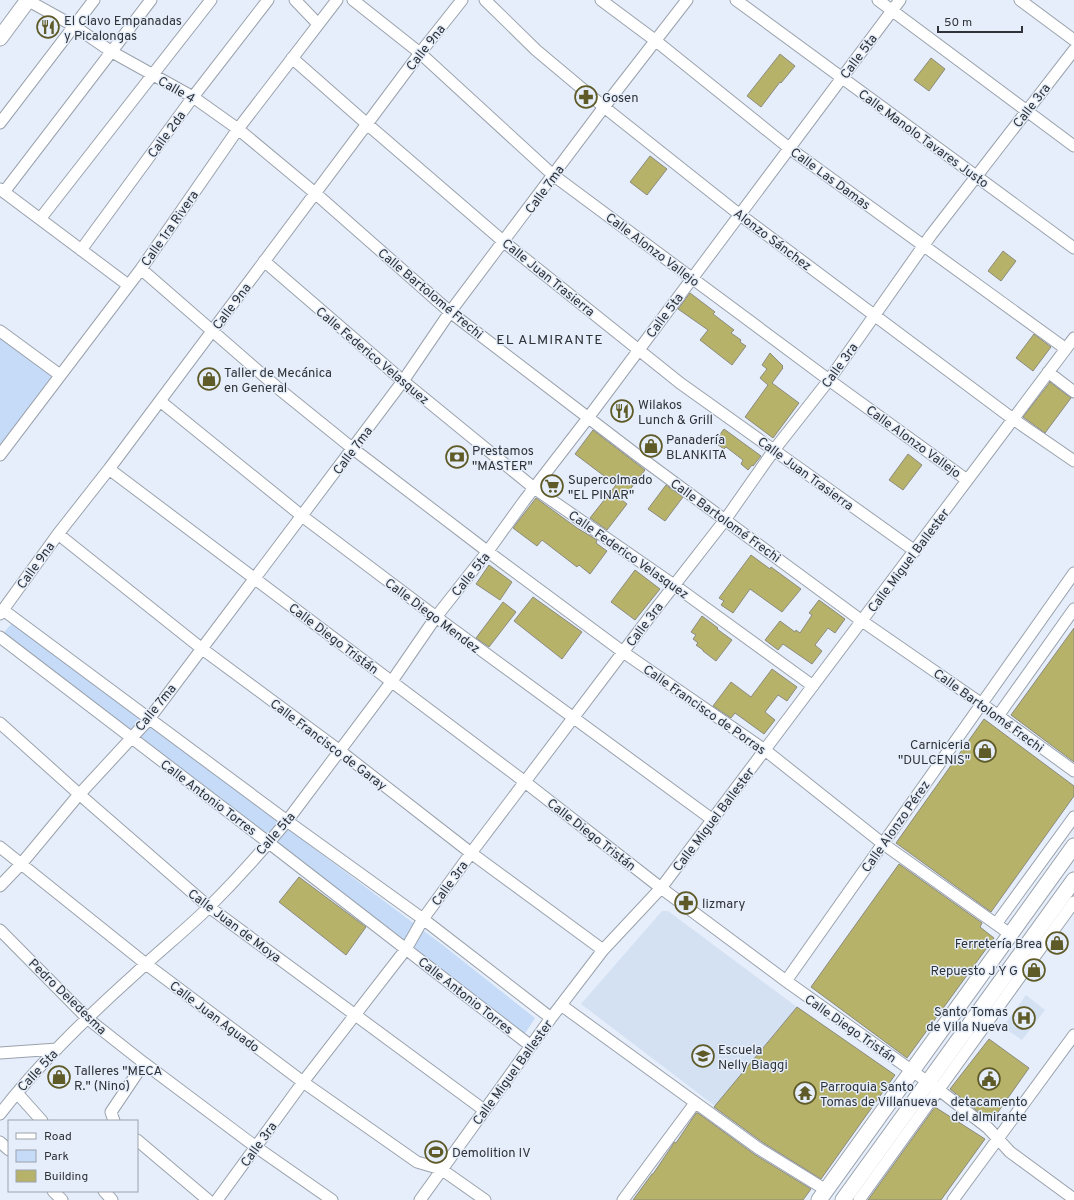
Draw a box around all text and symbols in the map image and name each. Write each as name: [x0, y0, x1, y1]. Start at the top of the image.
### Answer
scale bar: [938, 8, 1022, 34]
restaurant icon: El Clavo Empanadas y Picalongas: [35, 14, 61, 40]
place label: El Clavo Empanadas y Picalongas: [64, 14, 182, 45]
text: 50 m: [944, 15, 972, 31]
street label: Calle 9na: [404, 22, 450, 74]
street label: Calle 5ta: [838, 32, 882, 83]
street label: Calle 4: [155, 74, 197, 108]
street label: Calle 3ra: [1010, 81, 1055, 131]
pharmacy icon: Gosen: [573, 84, 599, 110]
street label: Calle Manolo Tavares Justo: [855, 87, 991, 192]
place label: Gosen: [602, 91, 638, 107]
street label: Calle 2da: [145, 109, 190, 162]
street label: Calle Las Damas: [787, 145, 873, 214]
street label: Calle 7ma: [523, 163, 569, 218]
street label: Calle 1ra Rivera: [139, 188, 203, 270]
street label: Alonzo Sánchez: [730, 206, 814, 275]
street label: Calle Alonzo Vallejo: [602, 210, 702, 291]
street label: Calle Juan Trasierra: [498, 236, 597, 321]
street label: Calle Bartolomé Frechi: [374, 246, 486, 343]
street label: Calle 9na: [210, 281, 255, 334]
street label: Calle 5ta: [644, 291, 688, 342]
street label: Calle Federico Velasquez: [312, 304, 432, 409]
district label: EL ALMIRANTE: [496, 332, 604, 349]
street label: Calle 3ra: [819, 341, 862, 392]
shop icon: Taller de Mecánica en General: [196, 366, 222, 392]
place label: Taller de Mecánica en General: [224, 366, 332, 397]
restaurant icon: Wilakos Lunch & Grill: [609, 398, 635, 424]
place label: Wilakos Lunch & Grill: [638, 398, 713, 429]
street label: Calle Alonzo Vallejo: [862, 403, 963, 482]
street label: Calle 7ma: [330, 424, 377, 478]
shop icon: Panadería BLANKITA: [638, 433, 664, 459]
place label: Panadería BLANKITA: [666, 433, 727, 464]
street label: Calle Juan Trasierra: [754, 434, 856, 515]
bank icon: Prestamos "MASTER": [444, 444, 470, 470]
place label: Prestamos "MASTER": [472, 444, 534, 475]
supermarket icon: Supercolmado "EL PINAR": [539, 473, 565, 499]
place label: Supercolmado "EL PINAR": [568, 473, 653, 504]
street label: Calle Bartolomé Frechi: [667, 476, 783, 567]
street label: Calle Miguel Ballester: [865, 506, 954, 616]
street label: Calle Federico Velasquez: [565, 508, 691, 603]
street label: Calle 9na: [14, 540, 59, 593]
street label: Calle 5ta: [449, 550, 494, 600]
street label: Calle Diego Mendez: [381, 576, 483, 658]
street label: Calle 3ra: [624, 600, 668, 651]
street label: Calle Diego Tristán: [285, 601, 381, 679]
street label: Calle Francisco de Porras: [639, 662, 768, 759]
street label: Calle Bartolomé Frechi: [930, 666, 1046, 757]
street label: Calle 7ma: [133, 681, 180, 735]
street label: Calle Francisco de Garay: [266, 696, 390, 795]
place label: Carniceria "DULCENIS": [898, 738, 970, 769]
shop icon: Carniceria "DULCENIS": [972, 738, 998, 764]
street label: Calle Antonio Torres: [157, 757, 259, 840]
street label: Calle Miguel Ballester: [670, 765, 759, 875]
street label: Calle Alonzo Pérez: [859, 778, 934, 876]
street label: Calle Diego Tristán: [543, 796, 638, 875]
street label: Calle 5ta: [253, 810, 300, 859]
street label: Calle 3ra: [429, 859, 472, 910]
street label: Calle Juan de Moya: [184, 886, 284, 967]
pharmacy icon: lizmary: [673, 890, 699, 916]
place label: lizmary: [702, 897, 746, 913]
shop icon: Ferretería Brea: [1044, 930, 1070, 956]
place label: Ferretería Brea: [955, 937, 1042, 953]
street label: Calle Antonio Torres: [414, 954, 515, 1039]
street label: Pedro Deledesma: [24, 956, 109, 1039]
shop icon: Repuesto J Y G: [1021, 957, 1047, 983]
place label: Repuesto J Y G: [931, 964, 1018, 980]
street label: Calle Juan Aguado: [166, 979, 262, 1057]
street label: Calle Diego Tristán: [801, 992, 899, 1067]
place label: Santo Tomas de Villa Nueva: [926, 1005, 1008, 1036]
hospital icon: Santo Tomas de Villa Nueva: [1011, 1005, 1037, 1031]
street label: Calle Miguel Ballester: [470, 1018, 557, 1129]
school or university icon: Escuela Nelly Biaggi: [690, 1043, 716, 1069]
place label: Escuela Nelly Biaggi: [718, 1043, 788, 1074]
street label: Calle 5ta: [15, 1047, 62, 1096]
shop icon: Talleres "MECA R." (Nino): [46, 1064, 72, 1090]
place label: Talleres "MECA R." (Nino): [74, 1064, 162, 1095]
public building icon: detacamento del almirante: [976, 1066, 1002, 1092]
temple icon: Parroquia Santo Tomas de Villanueva: [792, 1080, 818, 1106]
place label: Parroquia Santo Tomas de Villanueva: [820, 1080, 938, 1111]
place label: detacamento del almirante: [951, 1095, 1027, 1126]
legend: [8, 1120, 138, 1192]
street label: Calle 3ra: [238, 1120, 281, 1171]
text: Road: [44, 1129, 72, 1145]
sports icon: Demolition IV: [423, 1139, 449, 1165]
place label: Demolition IV: [452, 1146, 531, 1162]
text: Park: [44, 1149, 69, 1165]
text: Building: [44, 1169, 88, 1185]

